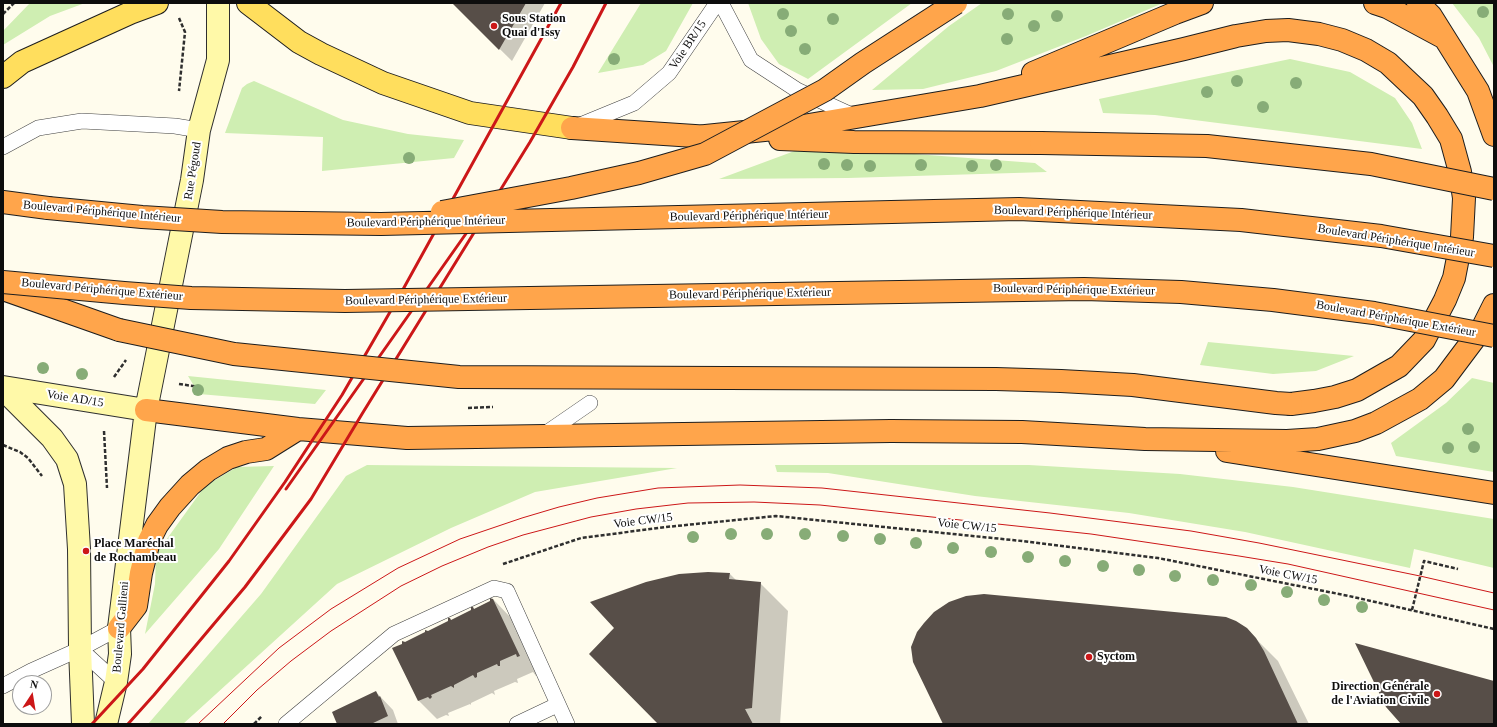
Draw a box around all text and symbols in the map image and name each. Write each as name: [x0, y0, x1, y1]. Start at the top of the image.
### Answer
place label: Sous Station Quai d'Issy: [502, 12, 566, 40]
street label: Voie BR/15: [666, 18, 710, 72]
marker: Sous Station Quai d'Issy: [489, 21, 499, 31]
street label: Rue Pégoud: [181, 141, 205, 201]
street label: Boulevard Périphérique Intérieur: [22, 198, 182, 226]
street label: Boulevard Périphérique Intérieur: [993, 203, 1153, 223]
street label: Boulevard Périphérique Intérieur: [670, 207, 828, 225]
street label: Boulevard Périphérique Intérieur: [347, 213, 505, 231]
street label: Boulevard Périphérique Intérieur: [1317, 221, 1475, 261]
street label: Boulevard Périphérique Extérieur: [21, 276, 183, 304]
street label: Boulevard Périphérique Extérieur: [993, 281, 1155, 299]
street label: Boulevard Périphérique Extérieur: [669, 285, 831, 303]
street label: Boulevard Périphérique Extérieur: [345, 291, 507, 309]
street label: Boulevard Périphérique Extérieur: [1315, 298, 1477, 340]
street label: Voie AD/15: [46, 387, 104, 411]
street label: Voie CW/15: [613, 510, 673, 532]
street label: Voie CW/15: [937, 516, 997, 536]
place label: Place Maréchal de Rochambeau: [94, 537, 176, 565]
marker: Place Maréchal de Rochambeau: [81, 546, 91, 556]
street label: Voie CW/15: [1257, 562, 1319, 588]
street label: Boulevard Gallieni: [110, 581, 132, 673]
place label: Syctom: [1097, 650, 1135, 664]
marker: Syctom: [1084, 652, 1094, 662]
north arrow: [12, 675, 52, 715]
text: N: [29, 678, 39, 691]
place label: Direction Générale de l'Aviation Civile: [1331, 680, 1429, 708]
marker: Direction Générale de l'Aviation Civile: [1432, 689, 1442, 699]

